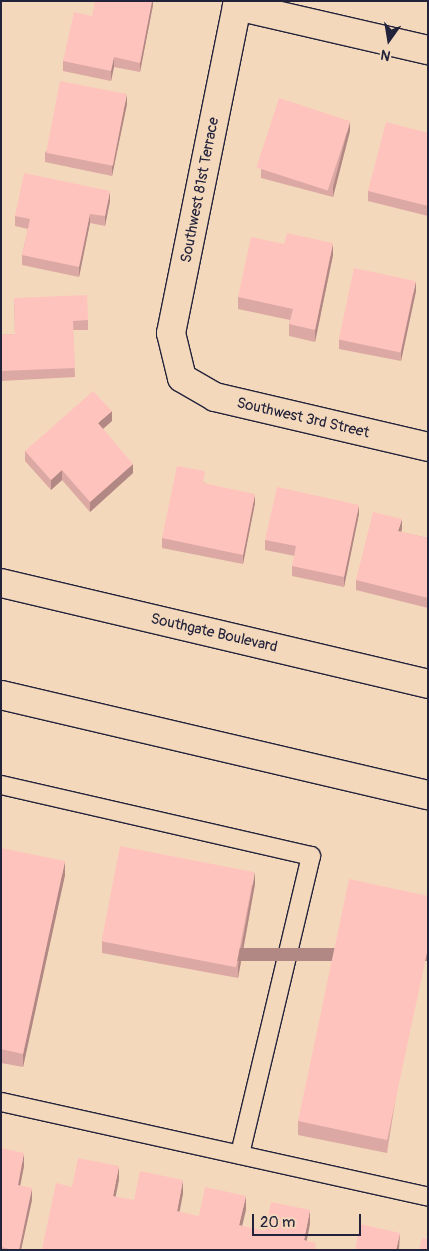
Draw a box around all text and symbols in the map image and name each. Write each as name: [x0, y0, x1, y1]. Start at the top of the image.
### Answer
north arrow: [364, 15, 414, 65]
text: N: [379, 46, 392, 64]
street label: Southwest 81st Terrace: [177, 116, 223, 264]
street label: Southwest 3rd Street: [235, 394, 371, 442]
street label: Southgate Boulevard: [149, 610, 279, 656]
scale bar: [254, 1204, 363, 1236]
text: 20 m: [260, 1213, 295, 1232]

